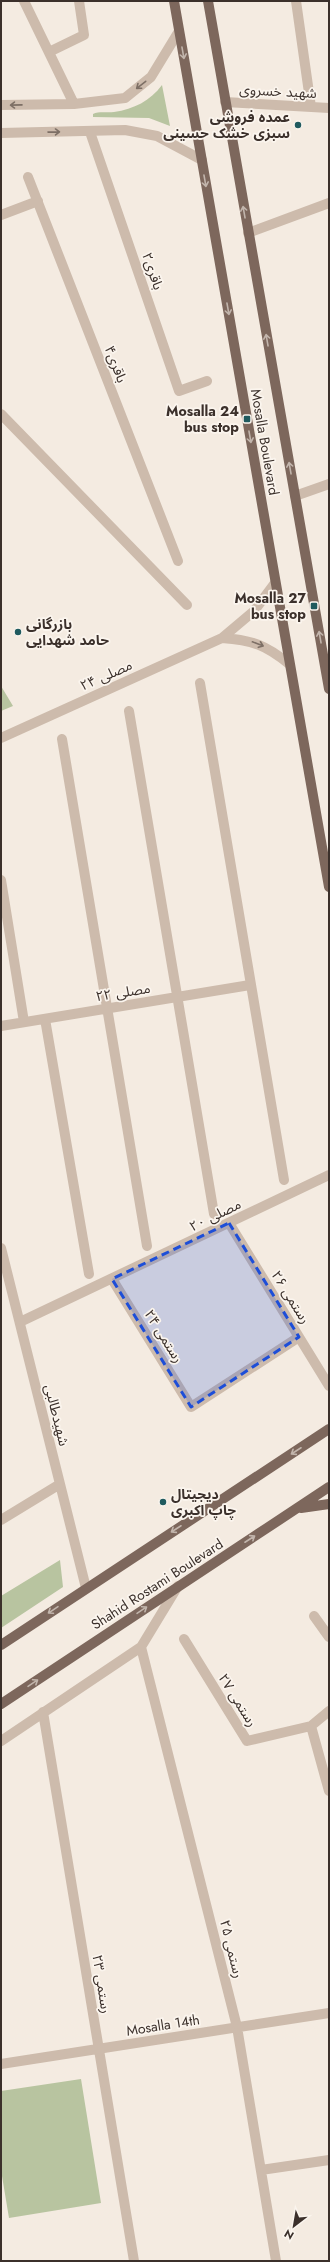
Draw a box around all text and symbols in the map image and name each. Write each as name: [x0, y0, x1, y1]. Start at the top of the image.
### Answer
one-way arrow: [179, 46, 187, 59]
street label: شهید خسروی: [239, 79, 317, 103]
one-way arrow: [135, 81, 146, 89]
one-way arrow: [10, 101, 23, 108]
place label: عمده فروشی سبزی خشک حسینی: [163, 107, 290, 143]
marker: عمده فروشی سبزی خشک حسینی: [293, 120, 303, 130]
one-way arrow: [47, 128, 60, 136]
one-way arrow: [202, 174, 210, 187]
one-way arrow: [240, 206, 248, 219]
street label: باقری۲: [137, 250, 169, 293]
one-way arrow: [224, 302, 232, 315]
one-way arrow: [263, 334, 271, 347]
street label: باقری۴: [100, 343, 132, 386]
street label: Mosalla Boulevard: [246, 387, 284, 497]
place label: Mosalla 24 bus stop: [166, 401, 239, 437]
marker: Mosalla 24 bus stop: [242, 414, 252, 424]
one-way arrow: [246, 431, 254, 444]
one-way arrow: [285, 462, 293, 475]
place label: Mosalla 27 bus stop: [234, 588, 307, 624]
marker: Mosalla 27 bus stop: [309, 601, 319, 611]
place label: بازرگانی حامد شهدایی: [26, 614, 109, 650]
marker: بازرگانی حامد شهدایی: [13, 627, 23, 637]
one-way arrow: [316, 631, 324, 644]
one-way arrow: [252, 641, 264, 649]
street label: مصلی ۲۴: [77, 655, 135, 695]
street label: مصلی ۲۲: [94, 978, 152, 1006]
street label: مصلی ۲۰: [186, 1194, 244, 1236]
street label: رستمی ۲۶: [267, 1266, 315, 1328]
street label: رستمی ۲۴: [140, 1305, 188, 1367]
street label: شهیدطالبی: [40, 1382, 74, 1448]
one-way arrow: [290, 1447, 302, 1455]
place label: دیجیتال چاپ اکبری: [171, 1484, 236, 1520]
marker: دیجیتال چاپ اکبری: [158, 1497, 168, 1507]
one-way arrow: [170, 1526, 182, 1534]
street label: Shahid Rostami Boulevard: [87, 1534, 227, 1634]
one-way arrow: [244, 1535, 255, 1543]
one-way arrow: [48, 1606, 59, 1614]
one-way arrow: [136, 1606, 147, 1615]
street label: رستمی ۲۷: [214, 1669, 262, 1731]
one-way arrow: [28, 1679, 39, 1687]
street label: رستمی ۲۵: [215, 1918, 249, 1980]
street label: رستمی ۲۳: [87, 1953, 117, 2015]
street label: Mosalla 14th: [125, 2009, 201, 2041]
north arrow: [274, 2206, 314, 2246]
text: N: [281, 2225, 297, 2244]

